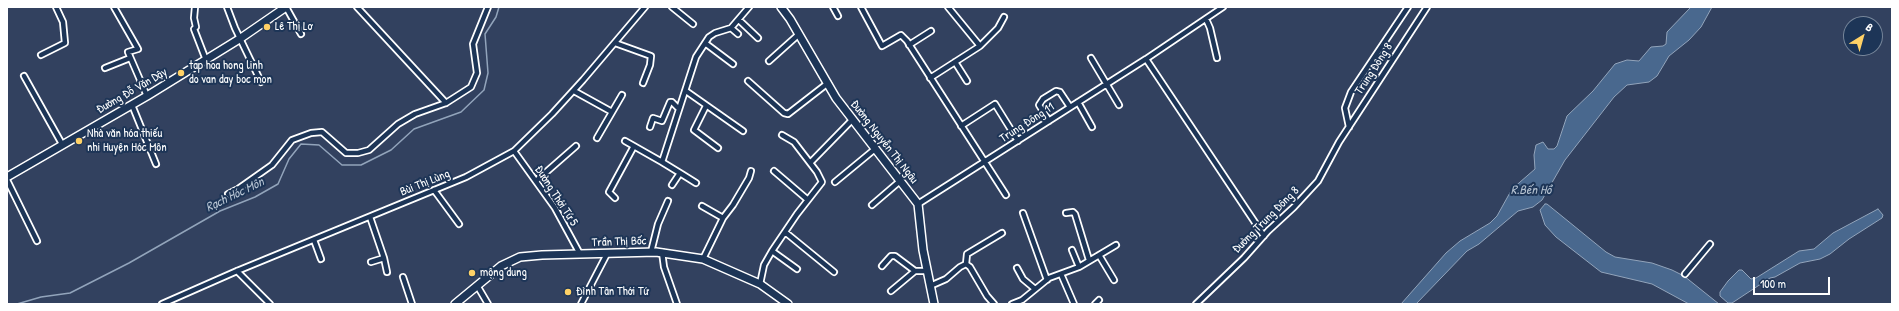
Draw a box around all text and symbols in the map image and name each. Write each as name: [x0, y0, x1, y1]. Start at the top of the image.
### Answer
north arrow: [1843, 16, 1883, 56]
place label: Lê Thị Lơ: [275, 20, 312, 34]
text: B: [1863, 20, 1876, 34]
marker: Lê Thị Lơ: [262, 22, 272, 32]
street label: Trung Đông 8: [1352, 40, 1396, 98]
place label: tap hoa hong linh do van day boc mon: [189, 59, 272, 87]
street label: Đường Đỗ Văn Dậy: [94, 65, 170, 117]
marker: tap hoa hong linh do van day boc mon: [176, 68, 186, 78]
street label: Đường Nguyễn Thị Ngâu: [847, 98, 921, 186]
street label: Trung Đông 11: [997, 100, 1057, 146]
place label: Nhà văn hóa thiếu nhi Huyện Hóc Môn: [87, 127, 167, 155]
marker: Nhà văn hóa thiếu nhi Huyện Hóc Môn: [74, 136, 84, 146]
street label: Đường Thới Tứ 5: [531, 163, 581, 229]
street label: Bùi Thị Lùng: [398, 166, 452, 200]
water label: Rạch Hóc Môn: [203, 174, 267, 216]
water label: R.Bến Hồ: [1511, 183, 1551, 199]
street label: Đường Trung Đông 8: [1230, 184, 1302, 256]
street label: Trần Thị Bốc: [591, 234, 647, 250]
place label: mộng dung: [480, 266, 527, 280]
marker: mộng dung: [467, 268, 477, 278]
scale bar: [1755, 269, 1832, 295]
text: 100 m: [1760, 275, 1786, 292]
place label: Đình Tân Thới Tứ: [576, 285, 648, 299]
marker: Đình Tân Thới Tứ: [563, 287, 573, 297]

